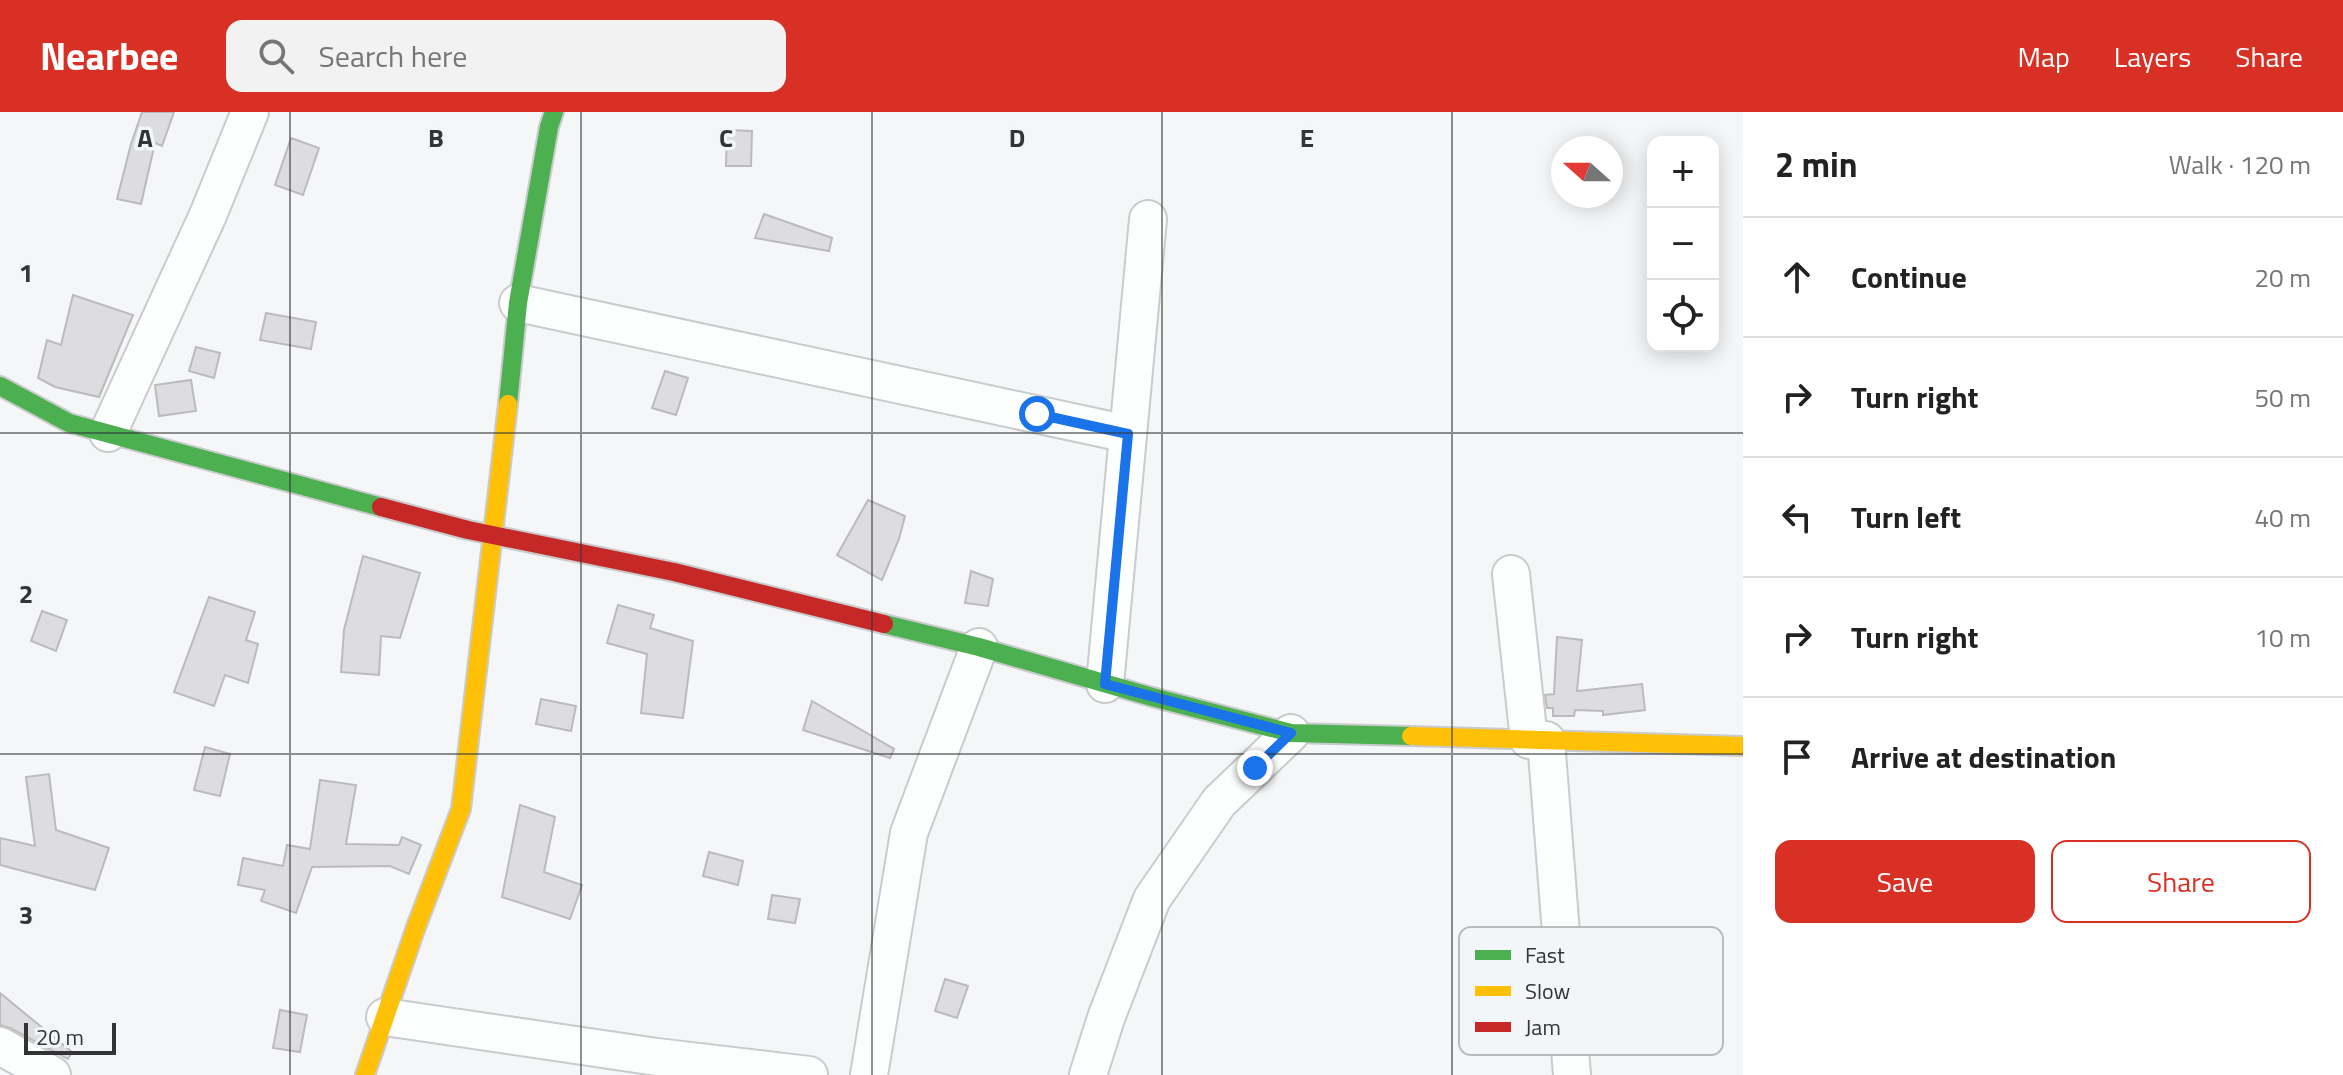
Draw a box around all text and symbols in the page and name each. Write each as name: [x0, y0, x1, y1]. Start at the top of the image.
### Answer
search box: [226, 20, 786, 92]
text: Nearbee: [40, 27, 178, 85]
text: Search here: [318, 33, 467, 79]
icon: search: [254, 34, 298, 78]
text: Map: [2017, 35, 2070, 78]
text: Layers: [2114, 35, 2191, 78]
text: Share: [2235, 35, 2303, 78]
text: A: [137, 118, 153, 157]
text: B: [428, 118, 444, 157]
text: C: [719, 118, 733, 157]
text: D: [1009, 118, 1025, 157]
text: E: [1300, 118, 1314, 157]
north arrow: [1551, 136, 1623, 208]
map controls: [1647, 136, 1719, 352]
button: +: [1647, 136, 1719, 208]
text: 2 min: [1775, 138, 1858, 190]
text: Walk · 120 m: [2169, 145, 2311, 184]
button: −: [1647, 208, 1719, 280]
text: 1: [19, 253, 33, 292]
text: Continue: [1851, 254, 1967, 300]
icon: ahead: [1775, 255, 1819, 299]
text: 20 m: [2254, 258, 2311, 297]
button: locate: [1647, 280, 1719, 352]
text: Turn right: [1851, 374, 1979, 420]
icon: right: [1775, 375, 1819, 419]
text: 50 m: [2254, 378, 2311, 417]
route start: [1019, 396, 1055, 432]
text: Turn left: [1851, 494, 1961, 540]
icon: left: [1775, 495, 1819, 539]
text: 40 m: [2254, 498, 2311, 537]
text: 2: [19, 574, 33, 613]
text: Turn right: [1851, 614, 1979, 660]
icon: right: [1775, 615, 1819, 659]
text: 10 m: [2254, 618, 2311, 657]
text: Arrive at destination: [1851, 734, 2116, 780]
icon: arrive: [1775, 735, 1819, 779]
route end: [1237, 750, 1273, 786]
button: Save: [1775, 840, 2035, 923]
button: Share: [2051, 840, 2311, 923]
text: 3: [19, 895, 33, 934]
legend: [1459, 927, 1723, 1055]
text: Fast: [1525, 938, 1565, 972]
text: Slow: [1525, 974, 1571, 1008]
text: Jam: [1525, 1010, 1561, 1044]
scale bar: [24, 1019, 116, 1055]
text: 20 m: [36, 1020, 84, 1054]

